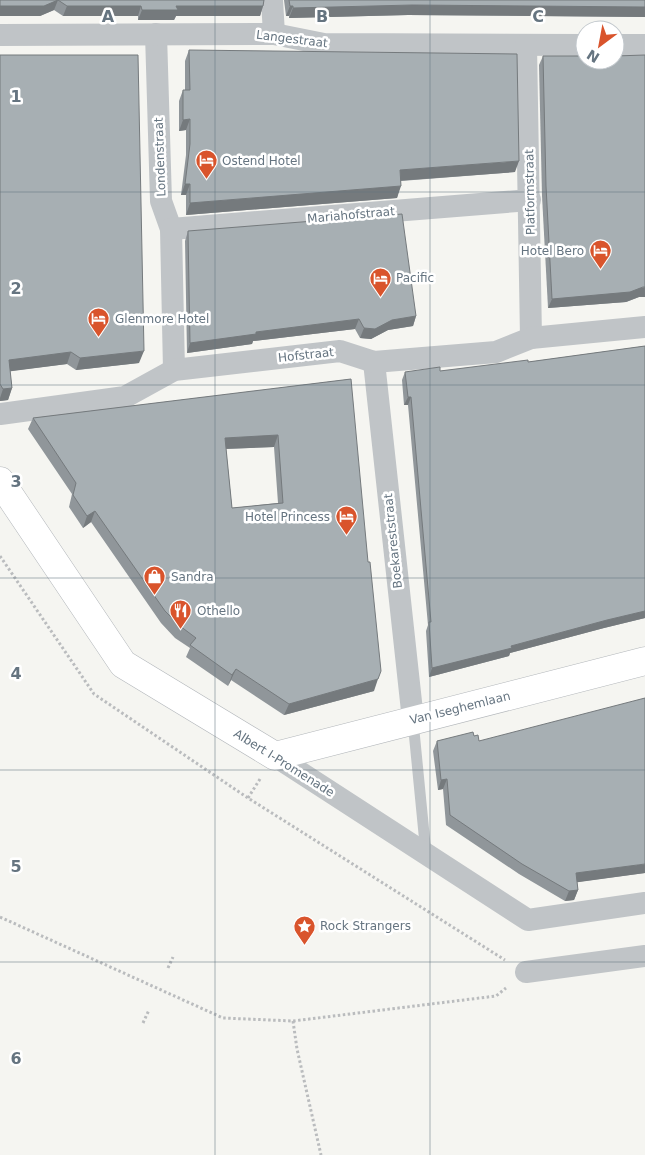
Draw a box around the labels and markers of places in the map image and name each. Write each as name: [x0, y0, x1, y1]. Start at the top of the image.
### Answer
hotel icon: Ostend Hotel: [194, 149, 218, 180]
place label: Ostend Hotel: [222, 154, 301, 168]
hotel icon: Hotel Bero: [588, 239, 612, 270]
place label: Hotel Bero: [521, 244, 584, 258]
hotel icon: Pacific: [368, 266, 392, 297]
place label: Pacific: [396, 271, 434, 285]
hotel icon: Glenmore Hotel: [87, 307, 111, 338]
place label: Glenmore Hotel: [115, 312, 209, 326]
hotel icon: Hotel Princess: [334, 505, 358, 536]
place label: Hotel Princess: [245, 510, 330, 524]
shop icon: Sandra: [143, 565, 167, 596]
place label: Sandra: [171, 570, 213, 584]
restaurant icon: Othello: [169, 599, 193, 630]
place label: Othello: [197, 604, 240, 618]
place icon: Rock Strangers: [292, 914, 316, 945]
place label: Rock Strangers: [320, 919, 411, 933]

